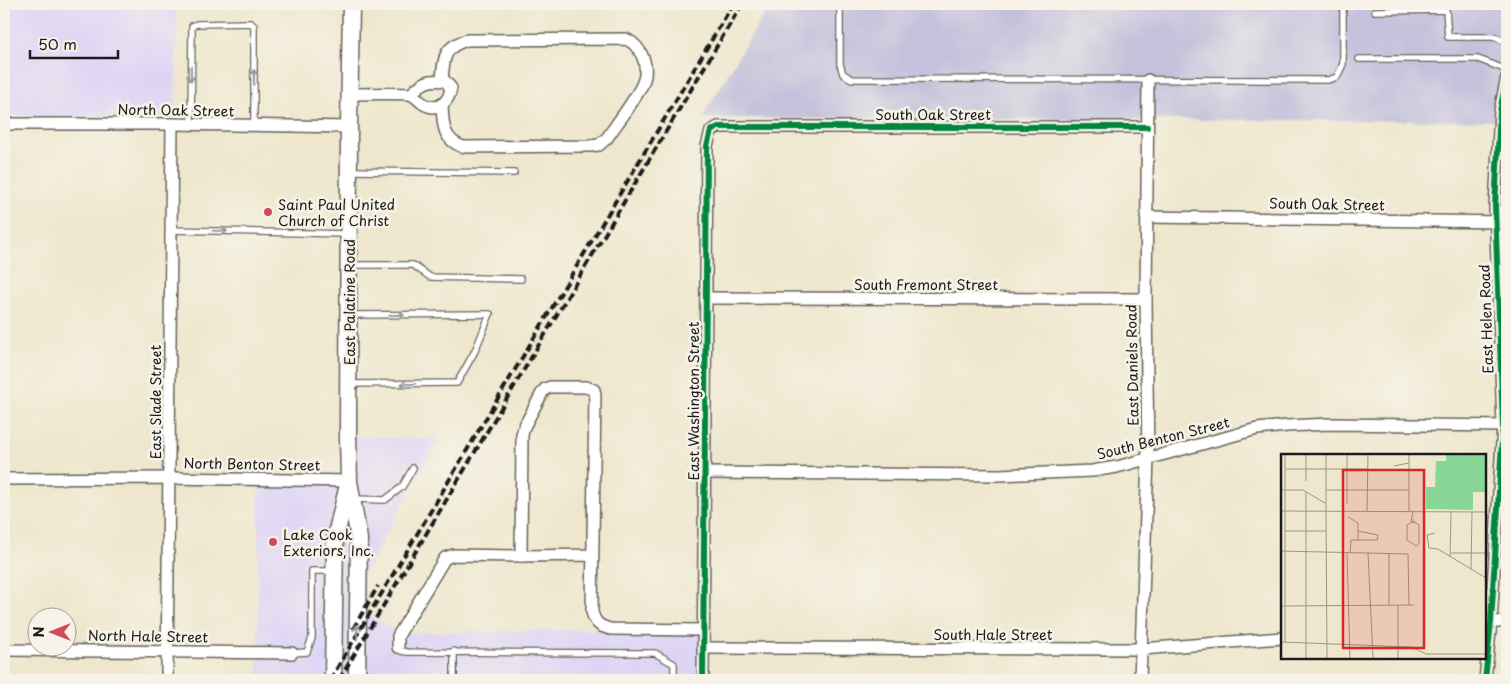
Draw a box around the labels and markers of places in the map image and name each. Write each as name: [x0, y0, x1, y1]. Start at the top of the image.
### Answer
place label: Saint Paul United Church of Christ: [278, 194, 395, 231]
marker: Saint Paul United Church of Christ: [262, 206, 274, 218]
place label: Lake Cook Exteriors, Inc.: [283, 524, 375, 561]
marker: Lake Cook Exteriors, Inc.: [267, 536, 279, 548]

